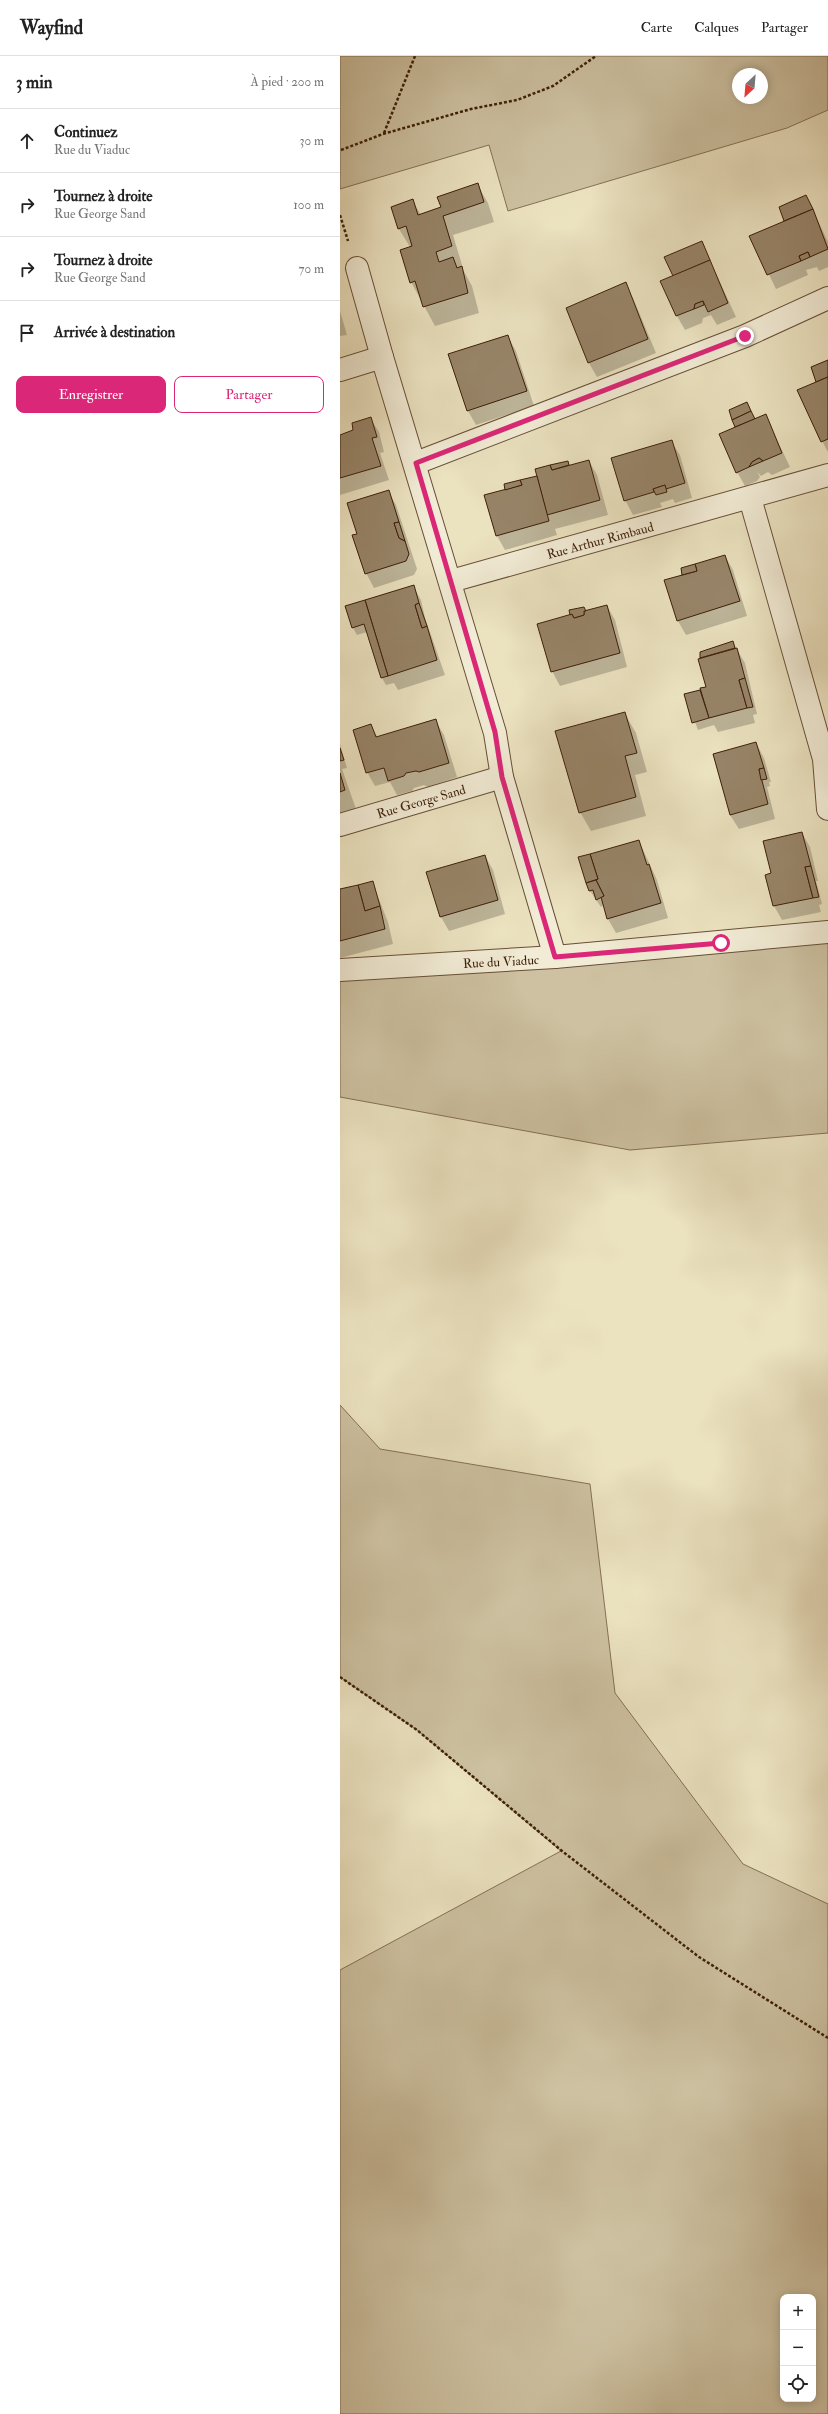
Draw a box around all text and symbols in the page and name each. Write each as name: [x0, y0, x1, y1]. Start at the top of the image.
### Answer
text: Wayfind: [20, 16, 83, 40]
text: Carte: [641, 19, 672, 36]
text: Calques: [694, 19, 739, 36]
text: Partager: [761, 19, 808, 36]
north arrow: [732, 68, 768, 104]
text: 3 min: [16, 72, 53, 93]
text: À pied · 200 m: [250, 74, 324, 90]
text: Continuez: [54, 123, 118, 142]
icon: ahead: [16, 130, 38, 152]
text: 30 m: [300, 133, 324, 149]
text: Rue du Viaduc: [54, 142, 130, 158]
text: Tournez à droite: [54, 187, 153, 206]
icon: right: [16, 194, 38, 216]
text: 100 m: [293, 197, 324, 213]
text: Rue George Sand: [54, 206, 146, 222]
text: Tournez à droite: [54, 251, 153, 270]
icon: right: [16, 258, 38, 280]
text: 70 m: [299, 261, 324, 277]
text: Rue George Sand: [54, 270, 146, 286]
icon: arrive: [16, 322, 38, 344]
text: Arrivée à destination: [54, 323, 175, 342]
route end: [736, 327, 754, 345]
button: Enregistrer: [16, 376, 166, 413]
button: Partager: [174, 376, 324, 413]
street label: Rue Arthur Rimbaud: [545, 519, 656, 563]
street label: Rue George Sand: [375, 781, 468, 822]
route start: [712, 934, 730, 952]
street label: Rue du Viaduc: [463, 952, 540, 972]
map controls: [780, 2294, 816, 2402]
button: +: [780, 2294, 816, 2330]
button: −: [780, 2330, 816, 2366]
button: locate: [780, 2366, 816, 2402]

